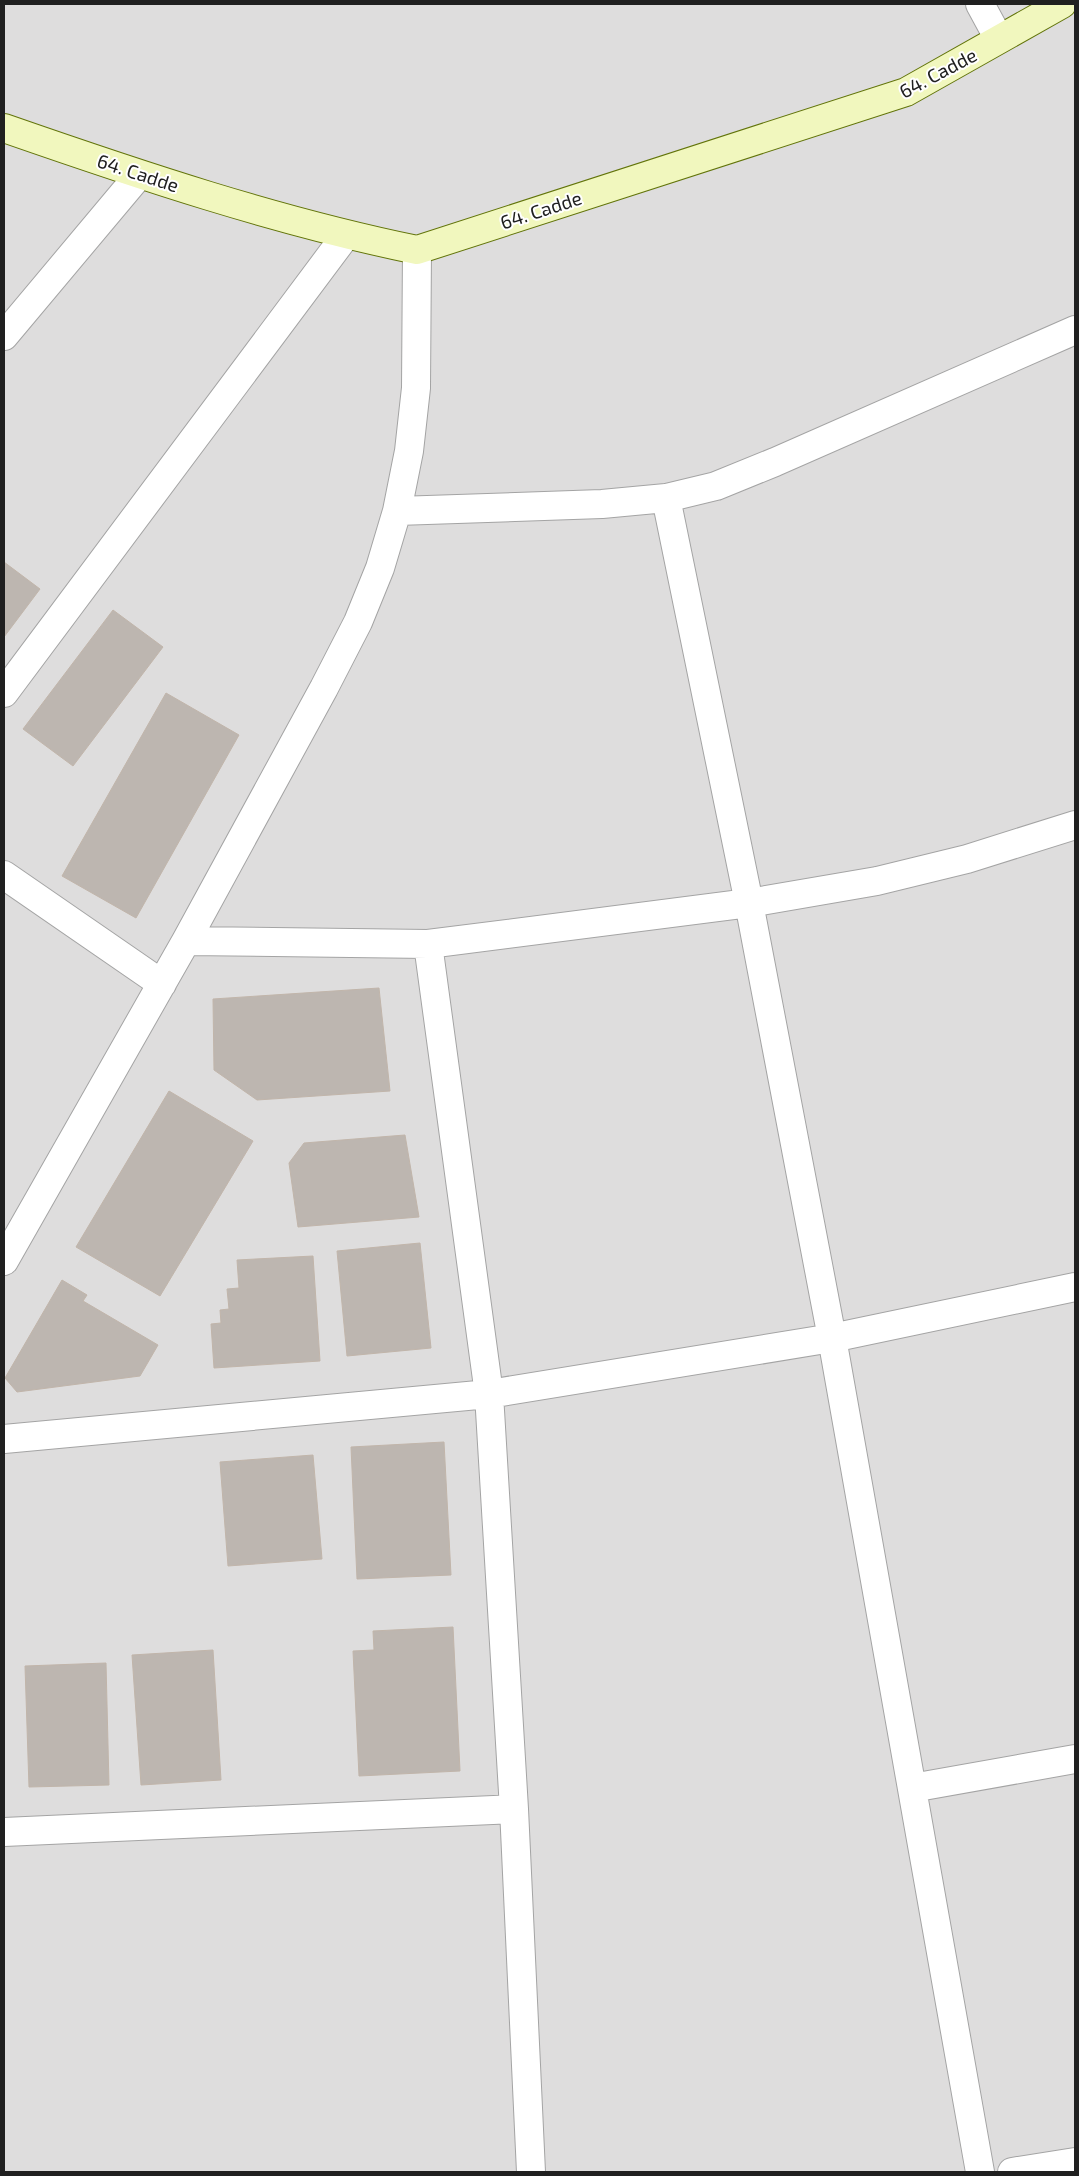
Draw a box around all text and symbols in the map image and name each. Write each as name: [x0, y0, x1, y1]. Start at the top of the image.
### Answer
street label: 64. Cadde: [895, 43, 980, 103]
street label: 64. Cadde: [94, 149, 182, 197]
street label: 64. Cadde: [497, 186, 585, 234]

